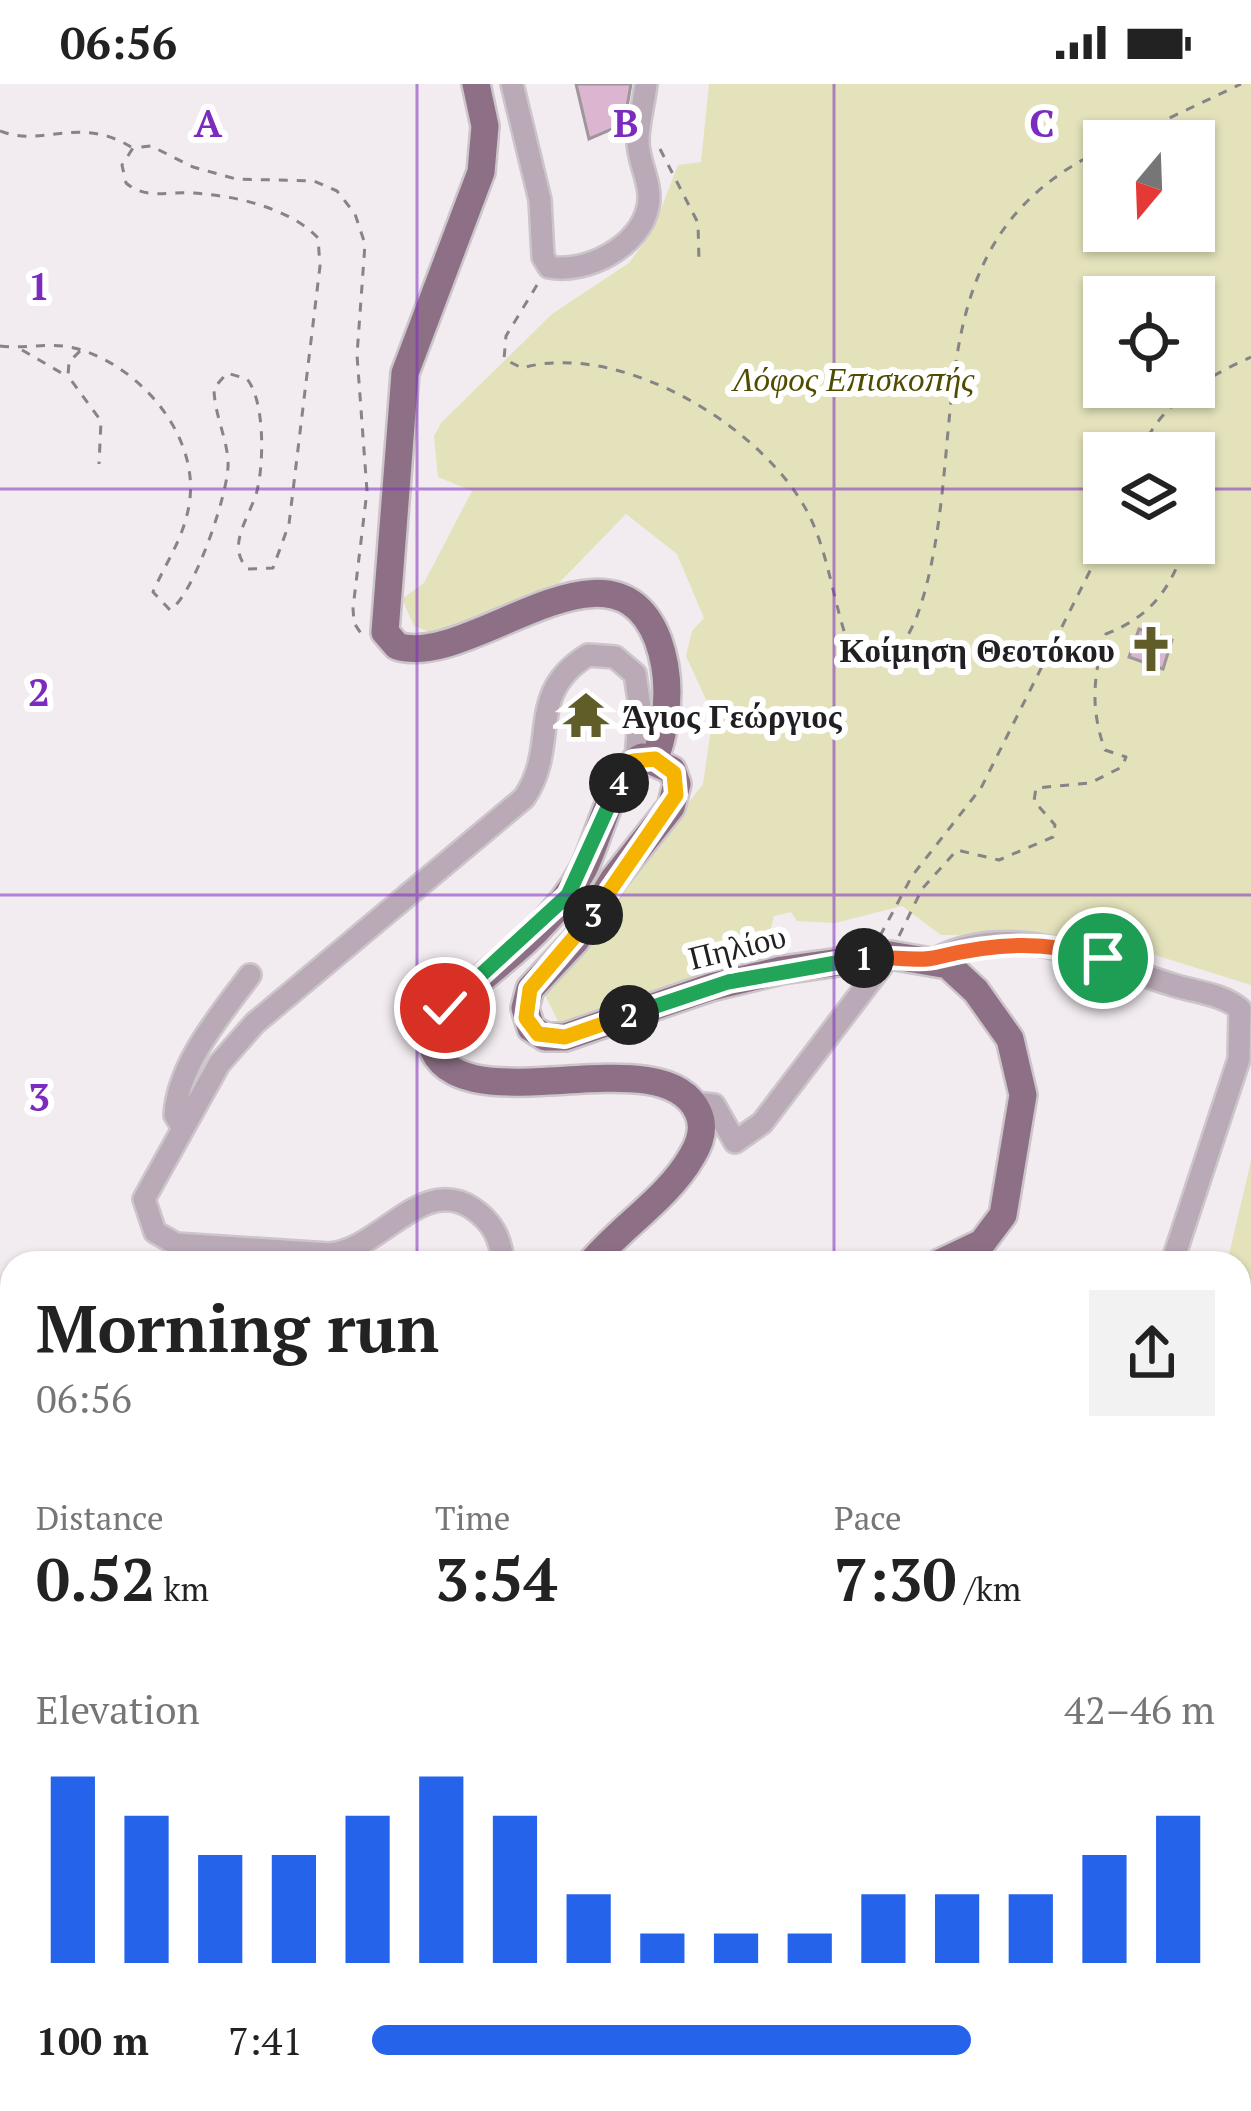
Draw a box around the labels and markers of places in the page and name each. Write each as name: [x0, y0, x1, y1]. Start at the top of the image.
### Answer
church icon: Κοίμηση Θεοτόκου: [1126, 624, 1176, 674]
place label: Κοίμηση Θεοτόκου: [839, 628, 1115, 671]
temple icon: Άγιος Γεώργιος: [561, 690, 611, 740]
place label: Άγιος Γεώργιος: [622, 694, 843, 737]
pin: 4: [589, 753, 649, 813]
pin: 3: [563, 885, 623, 945]
pin: [1052, 907, 1154, 1009]
pin: 1: [834, 928, 894, 988]
pin: [394, 957, 496, 1059]
pin: 2: [599, 985, 659, 1045]

